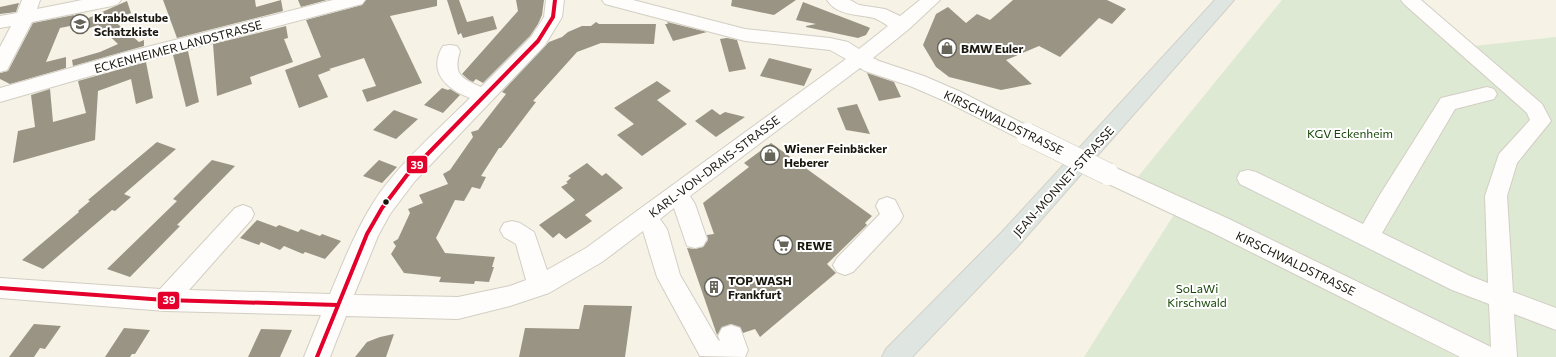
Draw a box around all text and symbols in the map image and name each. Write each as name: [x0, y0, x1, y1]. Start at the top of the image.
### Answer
place label: Krabbelstube Schatzkiste: [94, 10, 168, 38]
school or university icon: Krabbelstube Schatzkiste: [69, 13, 91, 35]
street label: ECKENHEIMER LANDSTRASSE: [93, 17, 263, 75]
shop icon: BMW Euler: [936, 37, 958, 59]
place label: BMW Euler: [961, 41, 1023, 55]
street label: KIRSCHWALDSTRASSE: [942, 87, 1066, 157]
street label: KARL-VON-DRAIS-STRASSE: [646, 112, 782, 220]
street label: JEAN-MONNET-STRASSE: [1010, 123, 1117, 240]
park label: KGV Eckenheim: [1307, 126, 1393, 140]
place label: Wiener Feinbäcker Heberer: [784, 141, 887, 169]
shop icon: Wiener Feinbäcker Heberer: [759, 144, 781, 166]
line badge: 39: [406, 155, 428, 174]
text: 39: [410, 158, 424, 171]
unlabelled marker: [381, 197, 391, 207]
street label: KIRSCHWALDSTRASSE: [1234, 228, 1358, 298]
supermarket icon: REWE: [772, 234, 794, 256]
place label: REWE: [797, 238, 832, 252]
place label: TOP WASH Frankfurt: [728, 273, 792, 301]
building icon: TOP WASH Frankfurt: [703, 276, 725, 298]
park label: SoLaWi Kirschwald: [1167, 281, 1227, 309]
line badge: 39: [157, 291, 180, 310]
text: 39: [162, 293, 176, 306]

